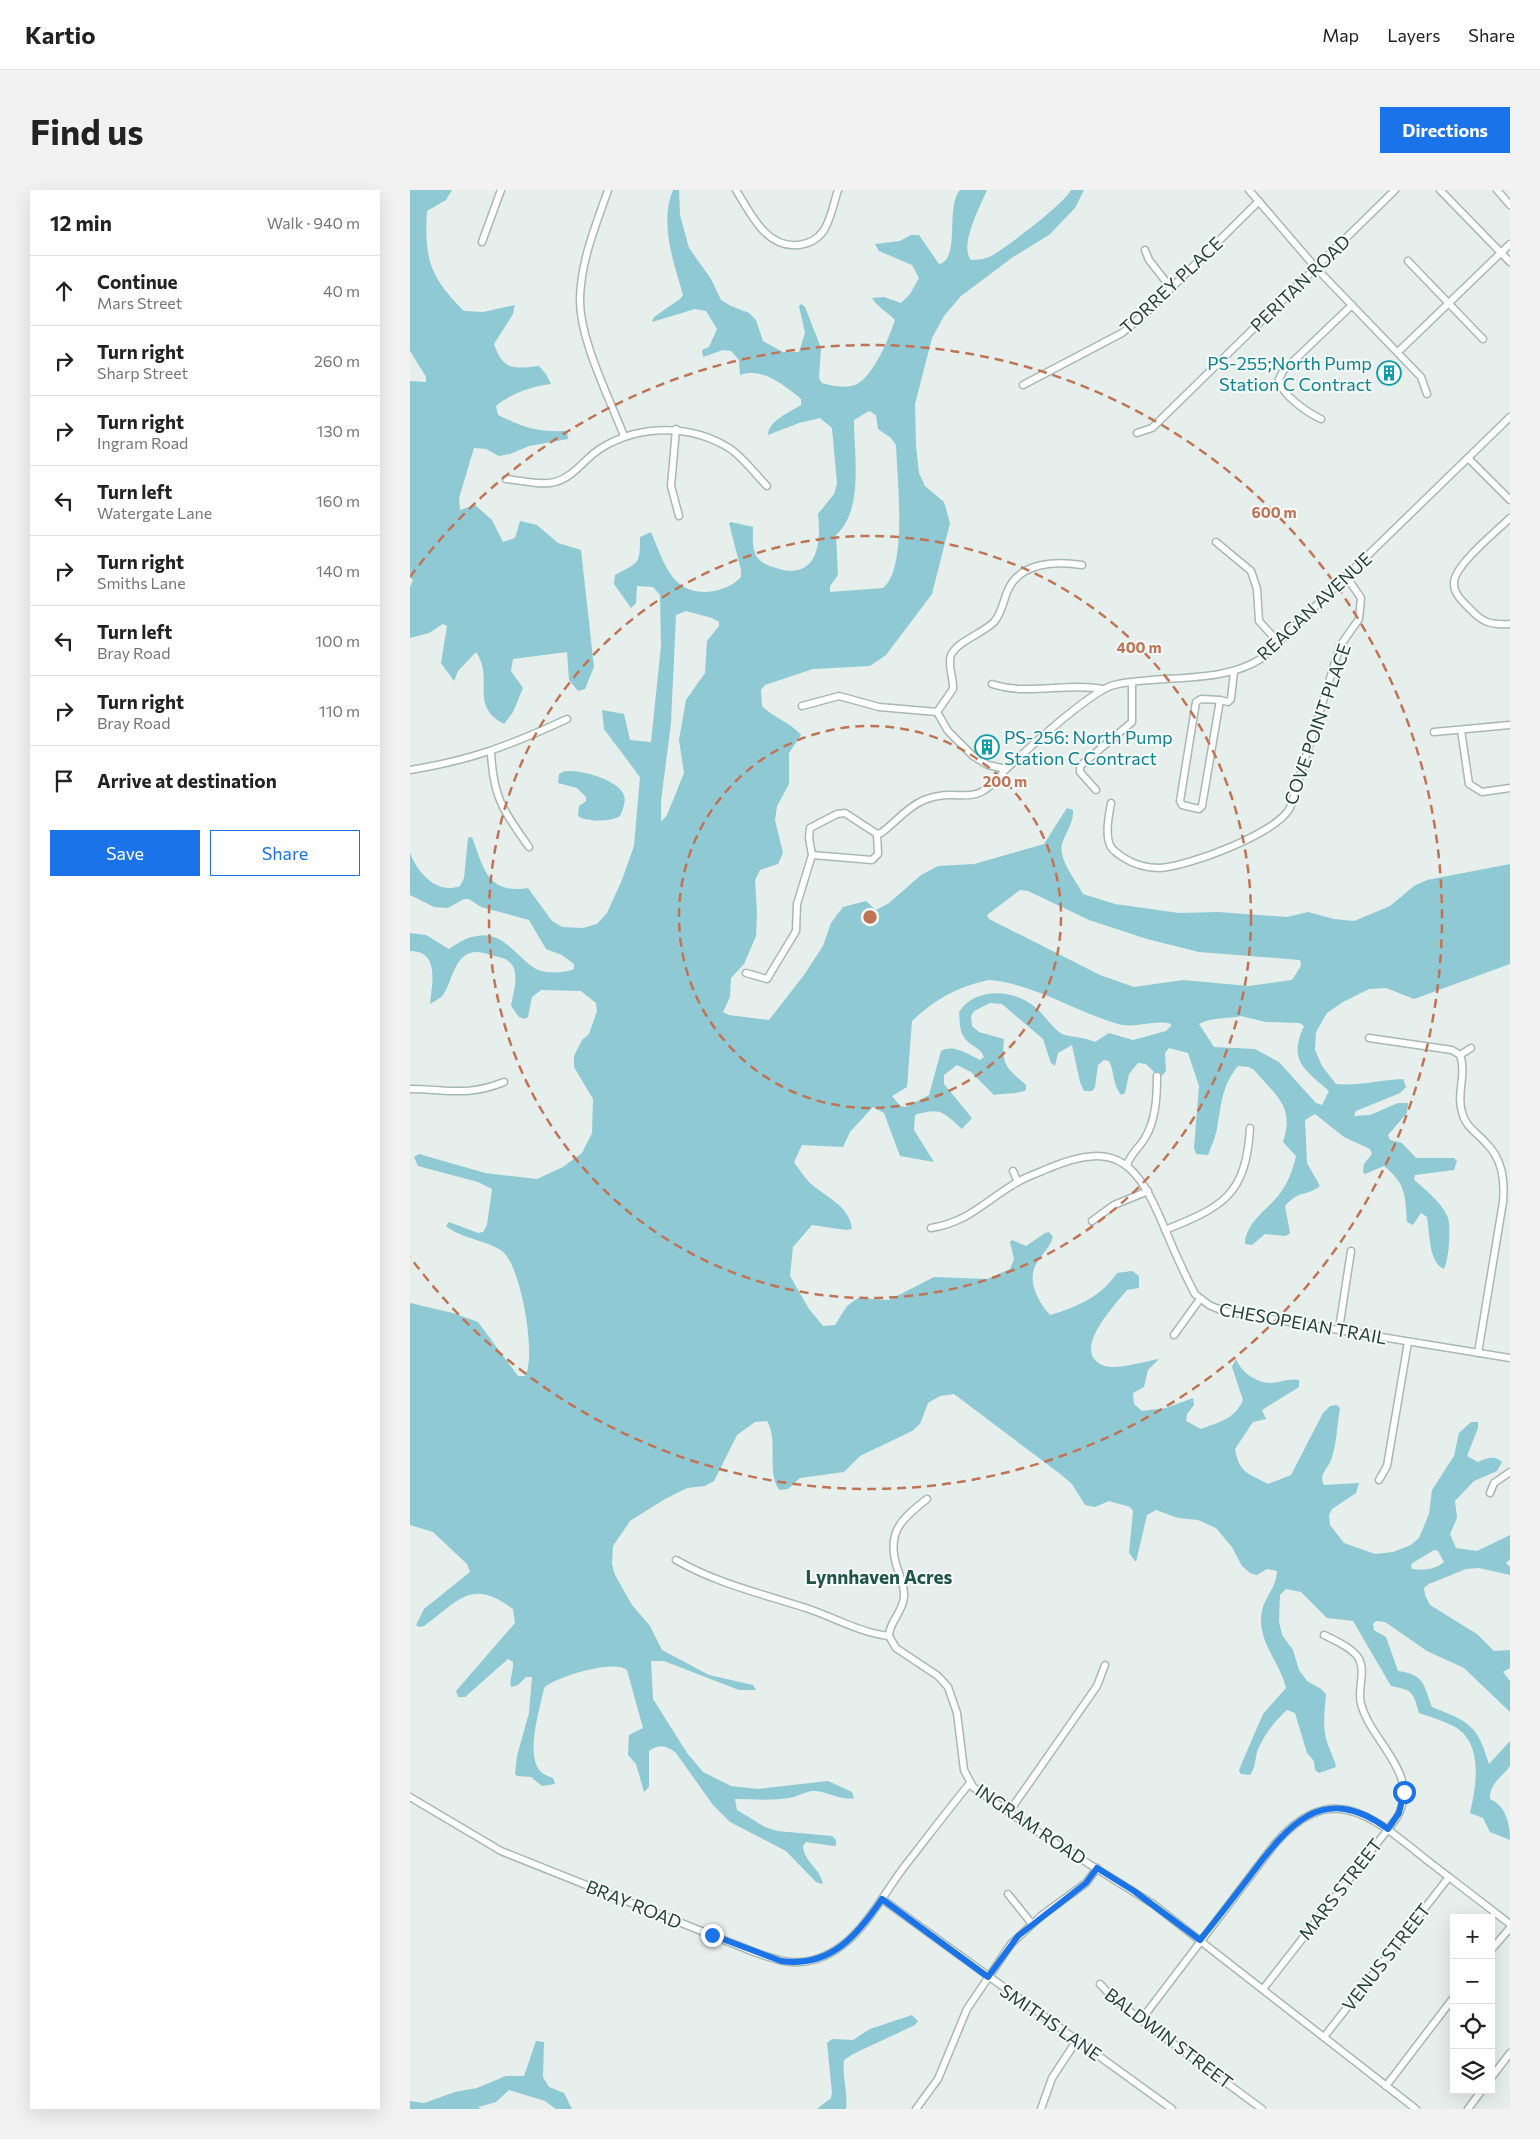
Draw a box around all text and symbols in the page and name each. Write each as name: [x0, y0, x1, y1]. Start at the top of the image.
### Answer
text: Kartio: [25, 20, 95, 49]
text: Map: [1322, 24, 1359, 46]
text: Layers: [1387, 24, 1440, 46]
text: Share: [1468, 24, 1515, 46]
button: Directions: [1380, 107, 1510, 153]
text: Find us: [30, 109, 144, 152]
text: 12 min: [50, 210, 112, 235]
text: Walk · 940 m: [267, 213, 360, 232]
street label: PERITAN ROAD: [1246, 230, 1354, 336]
street label: TORREY PLACE: [1115, 232, 1227, 338]
text: Continue: [97, 270, 177, 293]
icon: ahead: [50, 277, 78, 305]
text: 40 m: [323, 281, 360, 300]
text: Mars Street: [97, 293, 182, 312]
text: Turn right: [97, 340, 184, 363]
icon: right: [50, 347, 78, 375]
text: 260 m: [314, 351, 360, 370]
place label: PS-255;North Pump Station C Contract: [1207, 352, 1372, 395]
building icon: PS-255;North Pump Station C Contract: [1376, 360, 1402, 386]
text: Sharp Street: [97, 363, 188, 382]
text: Turn right: [97, 410, 184, 433]
icon: right: [50, 417, 78, 445]
text: 130 m: [317, 421, 360, 440]
text: Ingram Road: [97, 433, 188, 452]
text: Turn left: [97, 480, 172, 503]
icon: left: [50, 487, 78, 515]
text: 160 m: [316, 491, 360, 510]
text: Watergate Lane: [97, 503, 212, 522]
text: 600 m: [1251, 503, 1297, 521]
street label: REAGAN AVENUE: [1252, 547, 1376, 665]
text: Turn right: [97, 550, 184, 573]
icon: right: [50, 557, 78, 585]
text: 140 m: [316, 561, 360, 580]
text: Smiths Lane: [97, 573, 186, 592]
text: Turn left: [97, 620, 172, 643]
icon: left: [50, 627, 78, 655]
text: 100 m: [315, 631, 360, 650]
text: 400 m: [1116, 638, 1162, 656]
street label: COVE POINT PLACE: [1279, 640, 1355, 808]
text: Bray Road: [97, 643, 170, 662]
text: Turn right: [97, 690, 184, 713]
icon: right: [50, 697, 78, 725]
text: 110 m: [319, 701, 360, 720]
text: Bray Road: [97, 713, 170, 732]
place label: PS-256: North Pump Station C Contract: [1004, 726, 1173, 769]
building icon: PS-256: North Pump Station C Contract: [974, 734, 1000, 760]
icon: arrive: [50, 767, 78, 795]
text: Arrive at destination: [97, 769, 277, 792]
text: 200 m: [983, 772, 1027, 790]
button: Save: [50, 830, 200, 876]
button: Share: [210, 830, 360, 876]
centre of rings: [861, 908, 879, 926]
street label: CHESOPEIAN TRAIL: [1218, 1297, 1388, 1349]
district label: Lynnhaven Acres: [806, 1565, 953, 1588]
street label: INGRAM ROAD: [972, 1779, 1090, 1869]
route start: [1393, 1781, 1416, 1804]
street label: MARS STREET: [1294, 1834, 1386, 1944]
street label: BRAY ROAD: [583, 1875, 685, 1933]
street label: VENUS STREET: [1337, 1899, 1435, 2015]
map controls: [1450, 1914, 1495, 2094]
button: +: [1450, 1914, 1495, 1959]
route end: [701, 1924, 724, 1947]
button: −: [1450, 1959, 1495, 2004]
street label: SMITHS LANE: [996, 1979, 1106, 2065]
street label: BALDWIN STREET: [1101, 1983, 1237, 2093]
button: locate: [1450, 2004, 1495, 2049]
button: layers: [1450, 2049, 1495, 2094]

